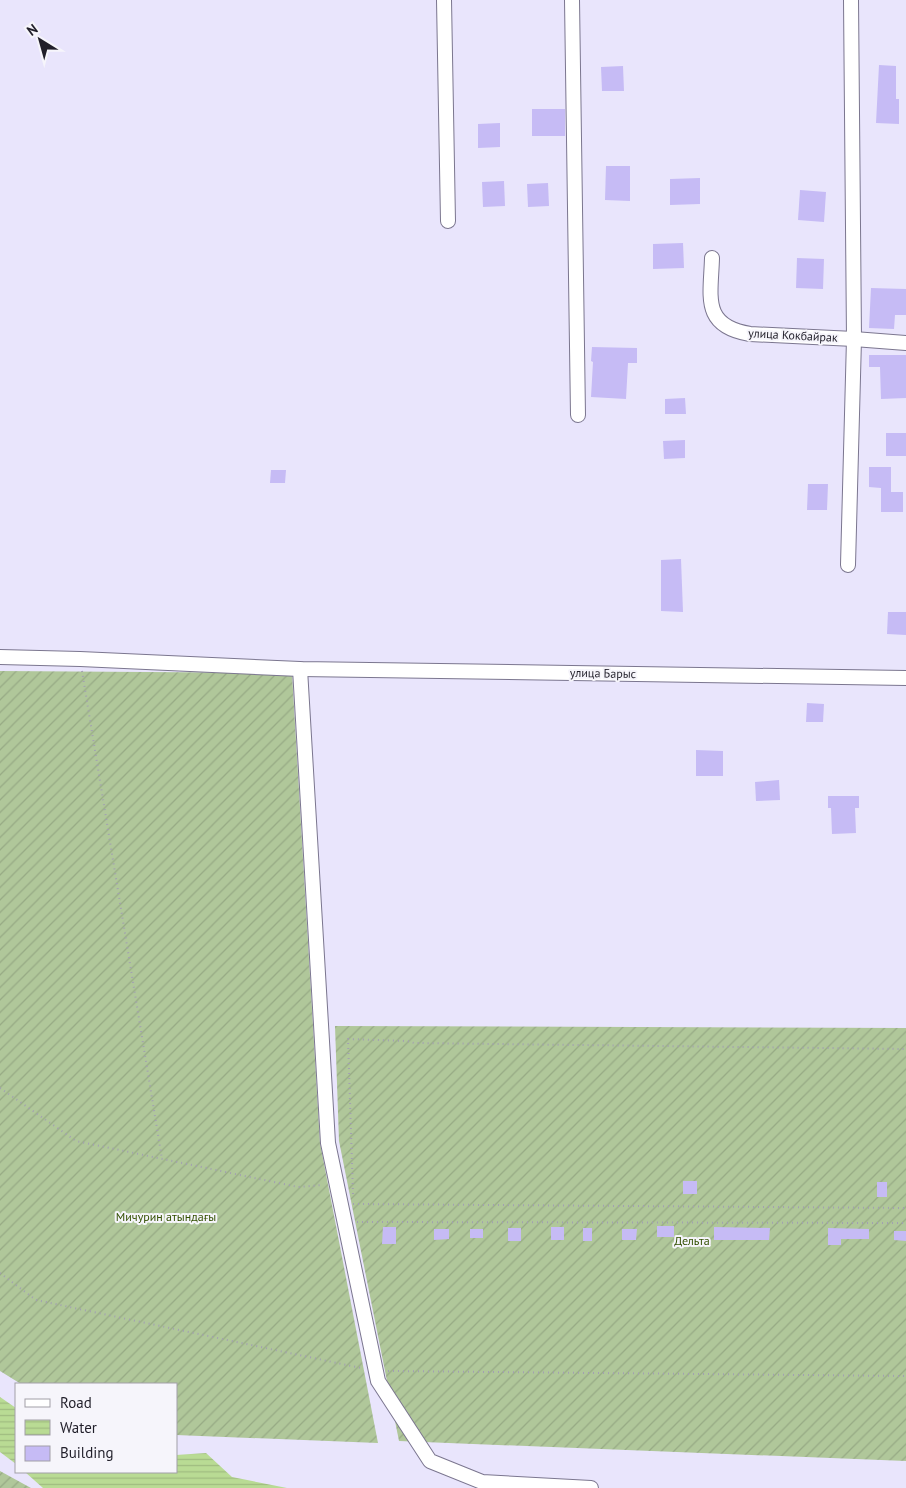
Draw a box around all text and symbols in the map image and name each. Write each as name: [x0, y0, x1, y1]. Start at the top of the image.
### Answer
north arrow: [15, 15, 65, 65]
text: N: [23, 20, 41, 40]
street label: улица Кокбайрак: [748, 325, 838, 345]
street label: улица Барыс: [570, 665, 637, 681]
park label: Мичурин атындағы: [116, 1209, 216, 1224]
park label: Дельта: [674, 1233, 710, 1248]
legend: [15, 1383, 178, 1473]
text: Road: [60, 1393, 92, 1412]
text: Water: [60, 1418, 97, 1437]
text: Building: [60, 1443, 114, 1462]

